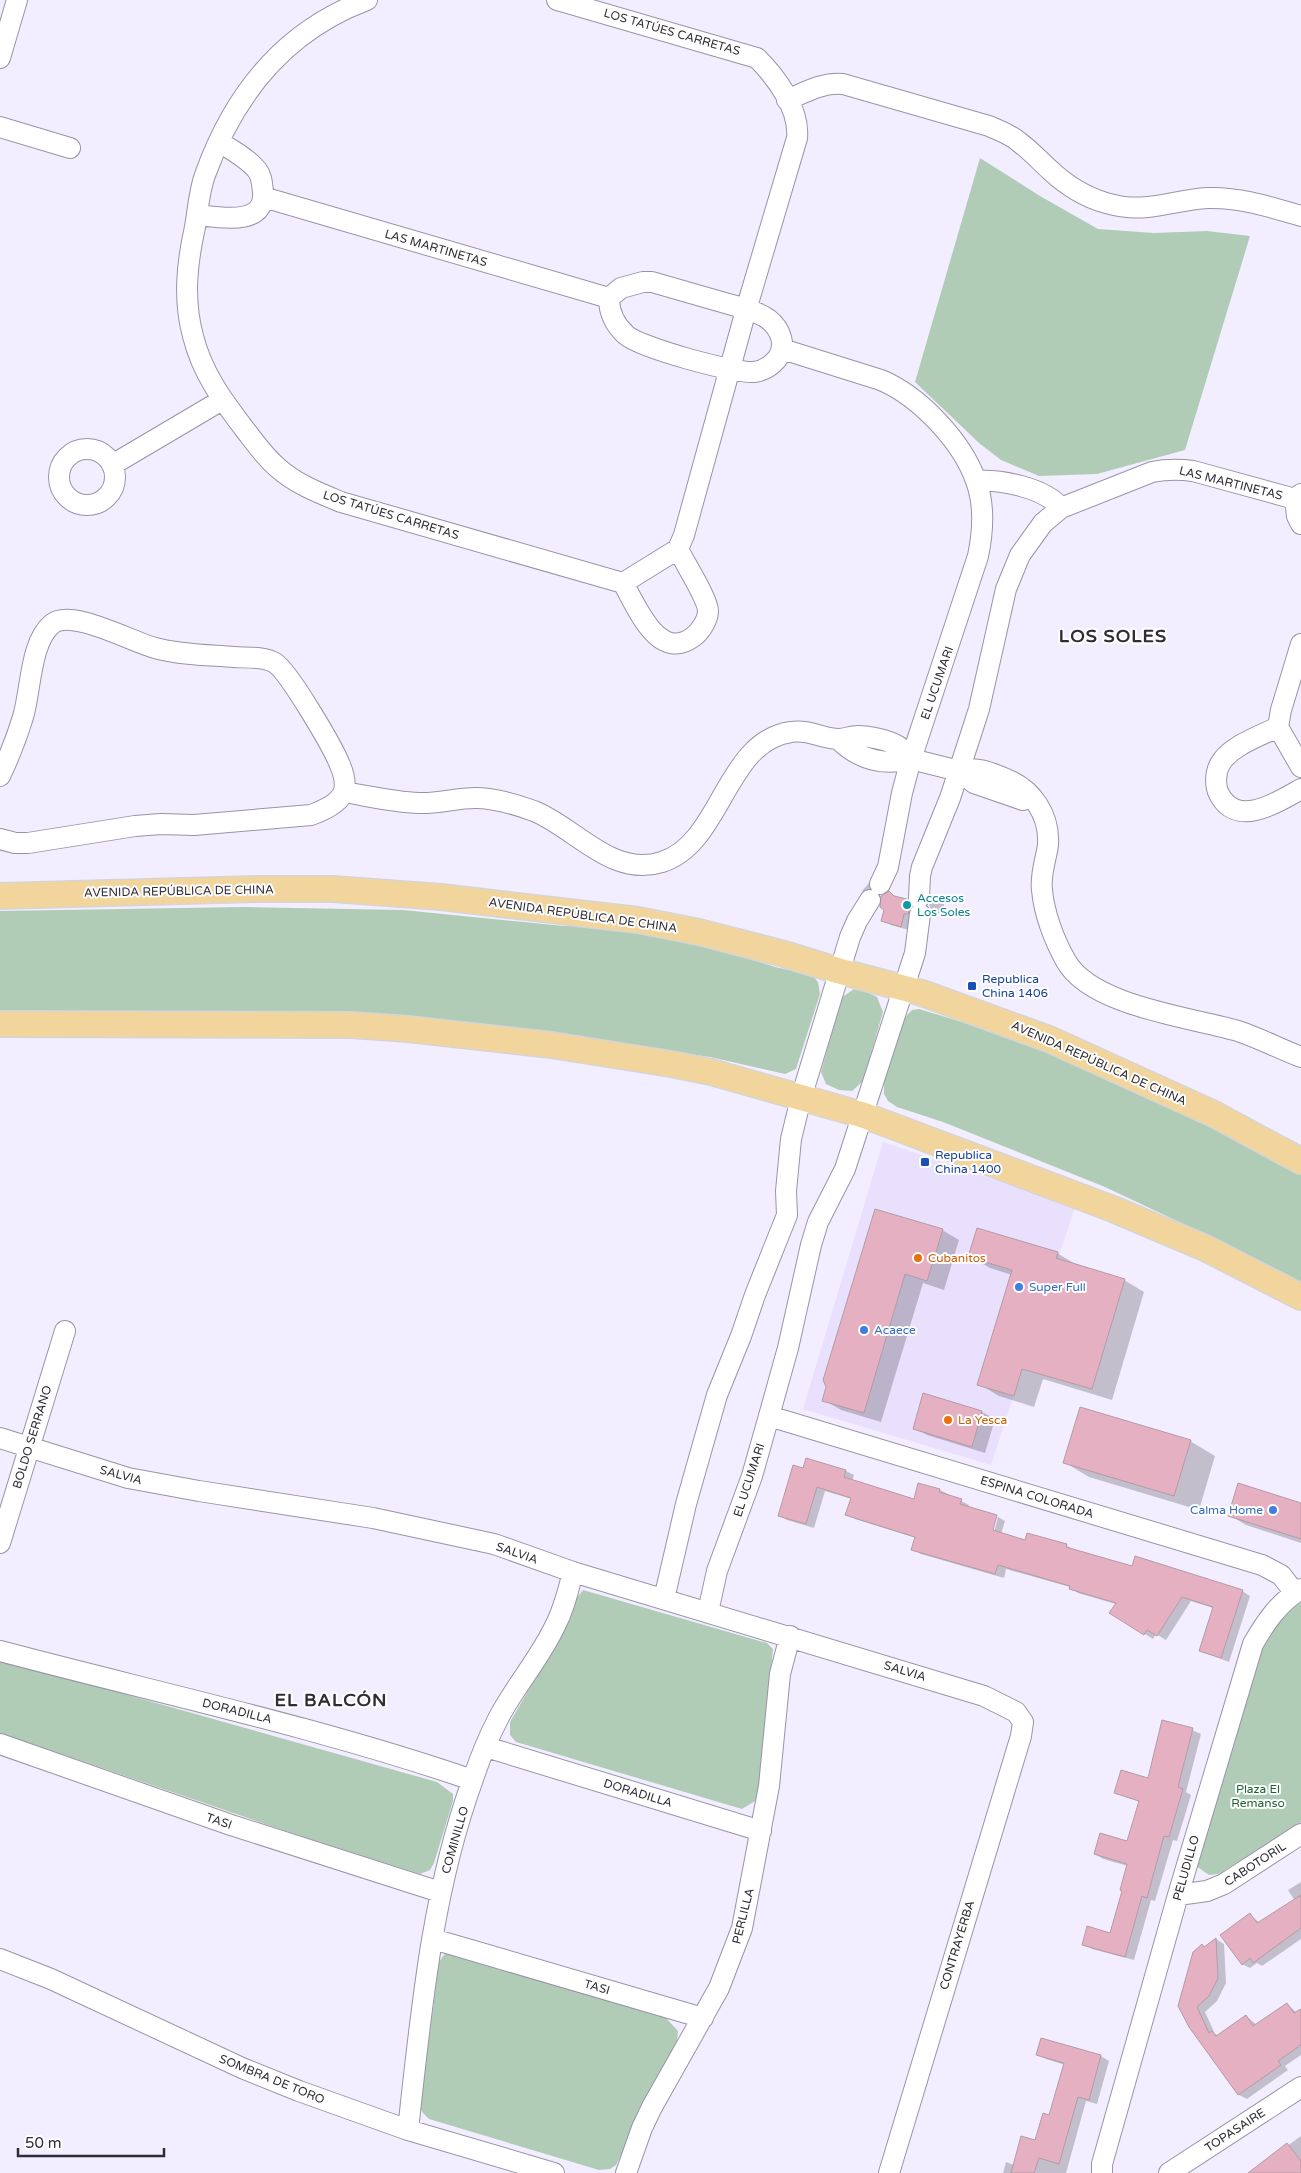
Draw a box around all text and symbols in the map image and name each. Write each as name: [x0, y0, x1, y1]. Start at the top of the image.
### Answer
street label: LOS TATÚES CARRETAS: [602, 6, 742, 58]
street label: LAS MARTINETAS: [383, 227, 489, 269]
street label: LAS MARTINETAS: [1178, 463, 1284, 503]
street label: LOS TATÚES CARRETAS: [321, 488, 461, 542]
district label: LOS SOLES: [1059, 625, 1167, 647]
street label: EL UCUMARI: [918, 644, 956, 722]
street label: AVENIDA REPÚBLICA DE CHINA: [84, 882, 274, 900]
place label: Accesos Los Soles: [917, 891, 971, 919]
street label: AVENIDA REPÚBLICA DE CHINA: [488, 895, 678, 935]
marker: Accesos Los Soles: [901, 899, 913, 911]
place label: Republica China 1406: [982, 972, 1048, 1000]
marker: Republica China 1406: [966, 980, 978, 992]
street label: AVENIDA REPÚBLICA DE CHINA: [1009, 1018, 1189, 1108]
place label: Republica China 1400: [935, 1148, 1001, 1176]
marker: Republica China 1400: [919, 1156, 931, 1168]
place label: Cubanitos: [928, 1251, 986, 1265]
marker: Cubanitos: [912, 1252, 924, 1264]
place label: Super Full: [1029, 1280, 1086, 1294]
marker: Super Full: [1013, 1281, 1025, 1293]
place label: Acaece: [874, 1323, 916, 1337]
marker: Acaece: [858, 1324, 870, 1336]
street label: BOLDO SERRANO: [10, 1383, 54, 1490]
place label: La Yesca: [958, 1413, 1007, 1427]
marker: La Yesca: [942, 1414, 954, 1426]
street label: EL UCUMARI: [730, 1441, 768, 1519]
street label: SALVIA: [98, 1463, 144, 1487]
street label: ESPINA COLORADA: [979, 1473, 1096, 1521]
place label: Calma Home: [1190, 1503, 1263, 1517]
marker: Calma Home: [1267, 1504, 1279, 1516]
street label: SALVIA: [494, 1539, 540, 1567]
street label: SALVIA: [882, 1658, 928, 1684]
district label: EL BALCÓN: [274, 1689, 388, 1711]
street label: DORADILLA: [201, 1696, 273, 1726]
street label: DORADILLA: [602, 1776, 674, 1810]
park label: Plaza El Remanso: [1231, 1782, 1285, 1810]
street label: COMINILLO: [439, 1804, 471, 1875]
street label: TASI: [204, 1810, 234, 1832]
street label: PELUDILLO: [1170, 1833, 1202, 1902]
street label: CABOTORIL: [1222, 1839, 1289, 1889]
street label: PERLILLA: [729, 1887, 757, 1945]
street label: CONTRAYERBA: [937, 1899, 977, 1991]
street label: TASI: [582, 1977, 612, 1997]
street label: SOMBRA DE TORO: [217, 2051, 327, 2107]
street label: TOPASAIRE: [1202, 2105, 1268, 2155]
scale bar: [18, 2126, 164, 2158]
text: 50 m: [25, 2134, 62, 2152]

